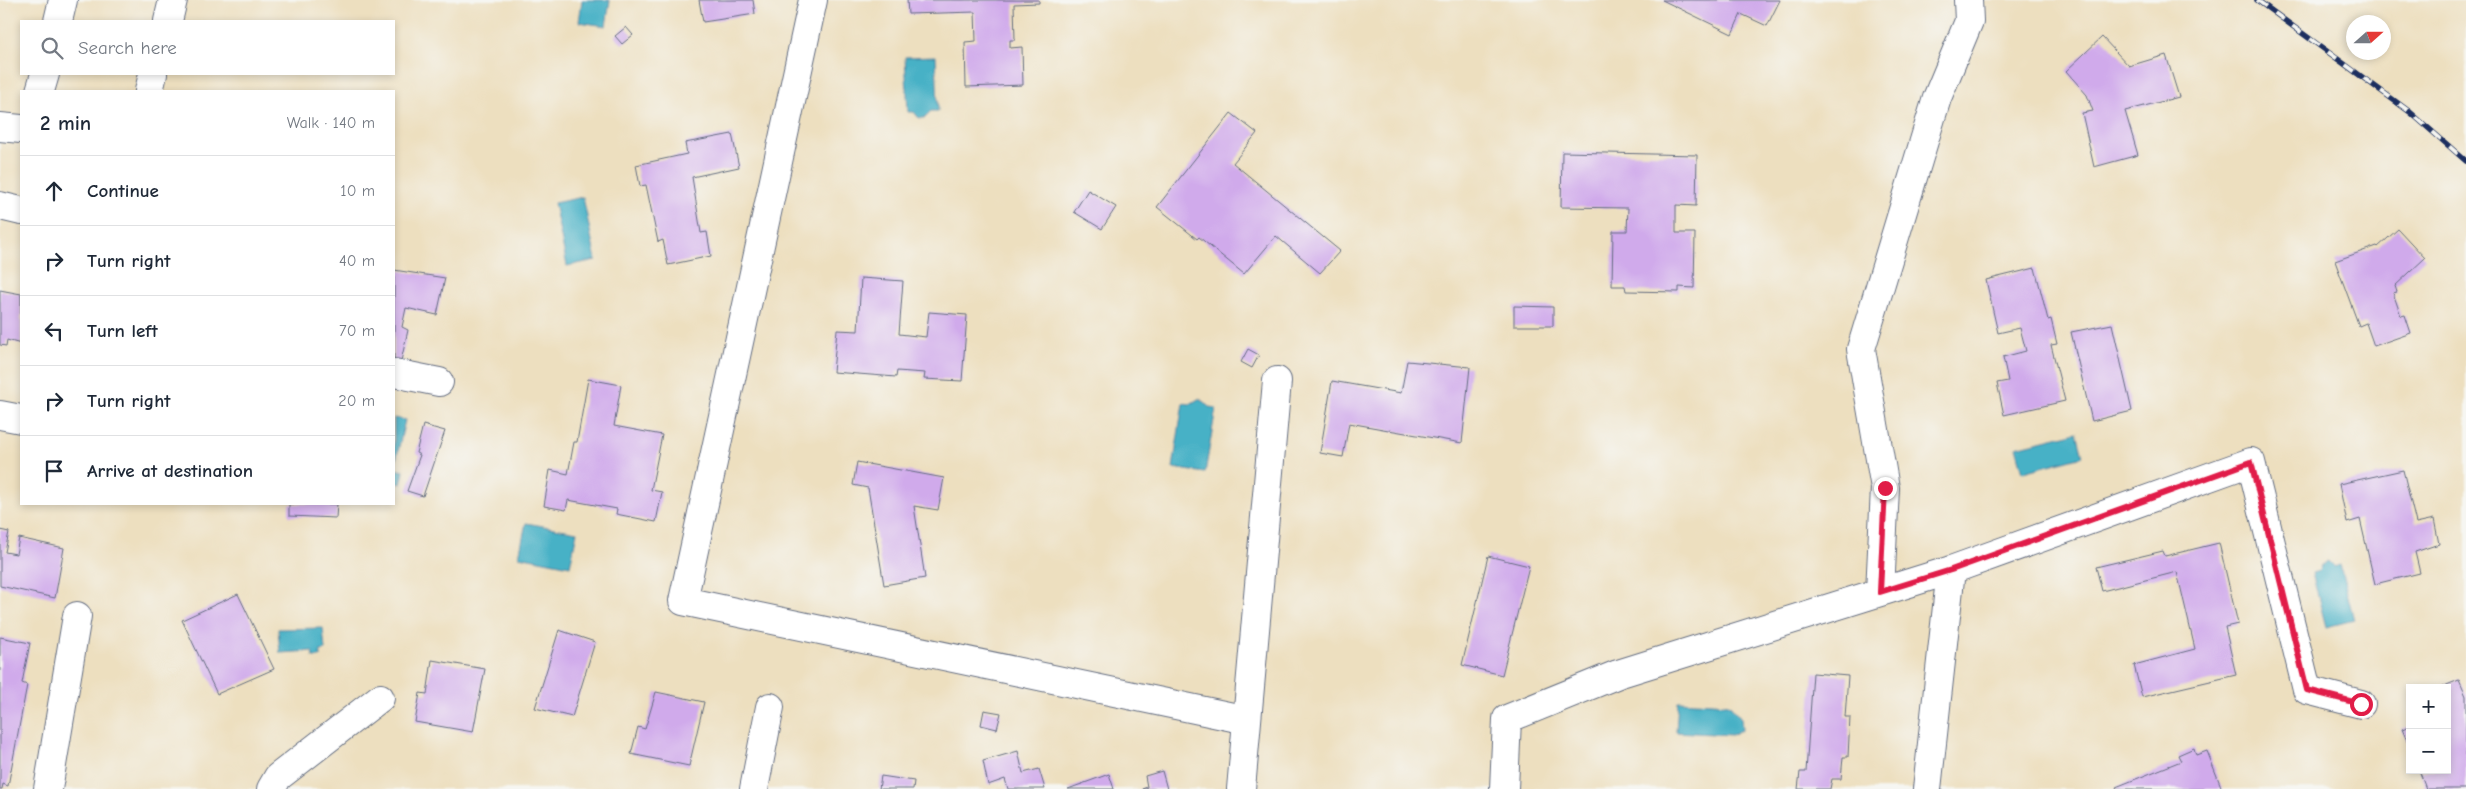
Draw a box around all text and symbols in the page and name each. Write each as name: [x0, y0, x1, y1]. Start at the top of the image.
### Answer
north arrow: [2346, 15, 2391, 60]
search box: [20, 20, 395, 75]
icon: search: [38, 34, 66, 62]
text: Search here: [78, 37, 177, 59]
text: 2 min: [40, 111, 91, 135]
text: Walk · 140 m: [287, 114, 375, 132]
icon: ahead: [40, 177, 68, 205]
text: Continue: [87, 180, 159, 202]
text: 10 m: [340, 182, 375, 200]
icon: right: [40, 247, 68, 275]
text: Turn right: [87, 250, 171, 272]
text: 40 m: [339, 252, 375, 270]
icon: left: [40, 317, 68, 345]
text: Turn left: [87, 320, 158, 342]
text: 70 m: [339, 322, 375, 340]
icon: right: [40, 387, 68, 415]
text: Turn right: [87, 390, 171, 412]
text: 20 m: [338, 392, 375, 410]
icon: arrive: [40, 457, 68, 485]
text: Arrive at destination: [87, 460, 253, 482]
route end: [1874, 477, 1897, 500]
map controls: [2406, 684, 2451, 774]
button: +: [2406, 684, 2451, 729]
route start: [2350, 693, 2373, 716]
button: −: [2406, 729, 2451, 774]

